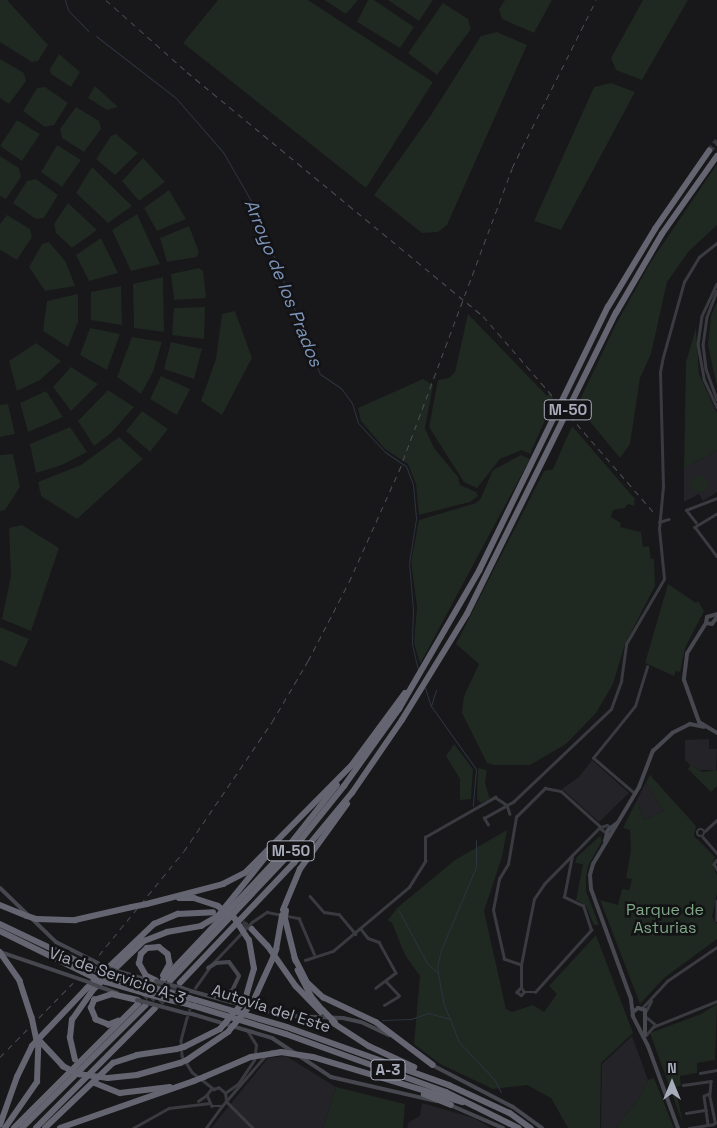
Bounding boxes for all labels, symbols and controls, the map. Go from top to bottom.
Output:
water label: Arroyo de los Prados [240,196,326,370]
road number: M-50 [543,398,593,422]
road number: M-50 [266,838,316,864]
park label: Parque de Asturias [626,900,704,938]
street label: Vía de Servicio A-3 [46,944,188,1008]
street label: Autovía del Este [209,981,333,1037]
road number: A-3 [370,1058,406,1082]
north arrow [647,1058,697,1108]
text: N [667,1059,677,1077]

